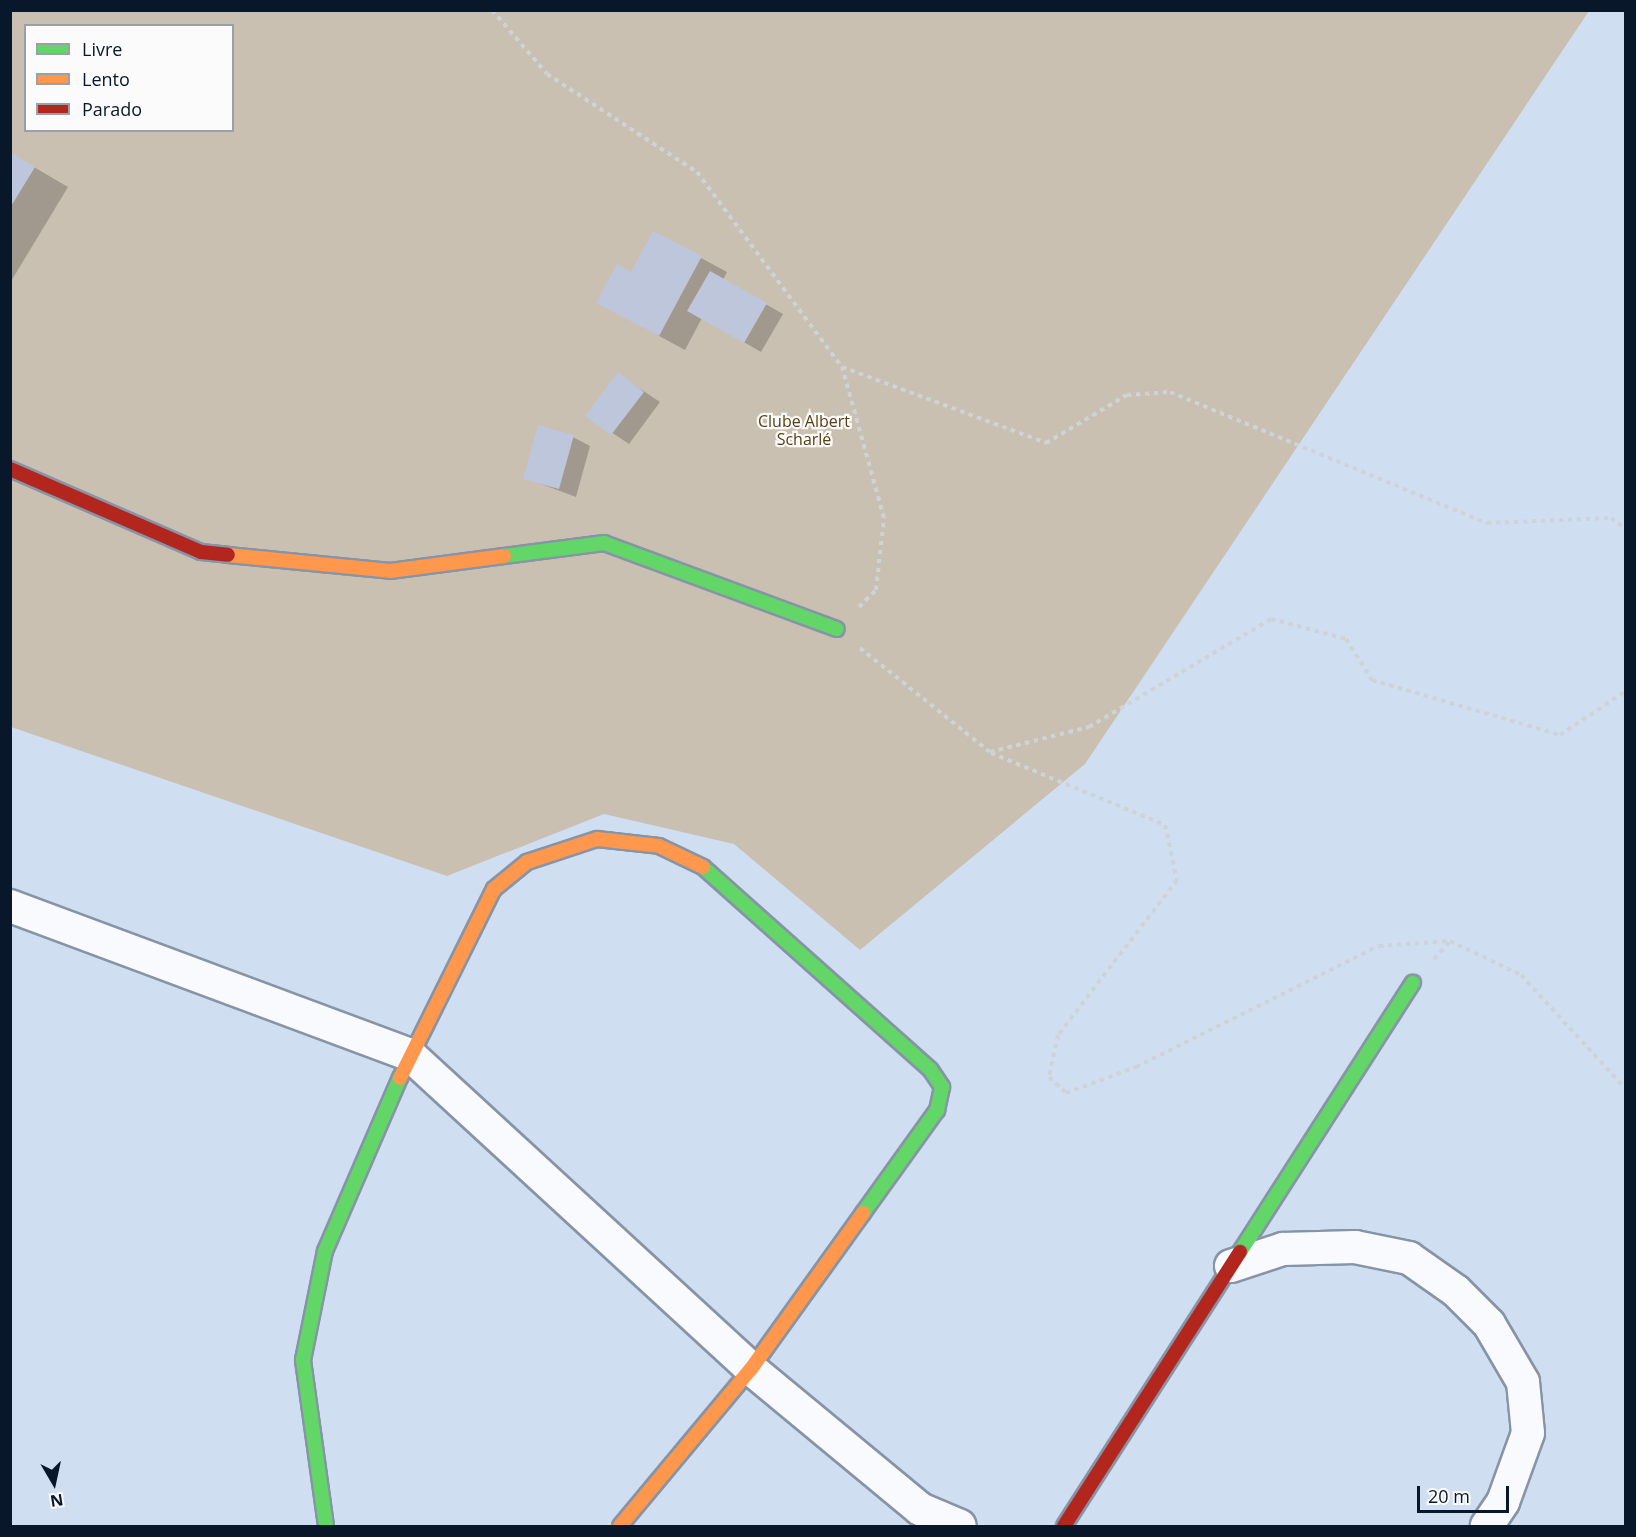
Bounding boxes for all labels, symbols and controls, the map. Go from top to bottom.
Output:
legend [24,24,234,132]
text: Livre [82,37,122,61]
text: Lento [82,67,130,91]
text: Parado [82,97,142,121]
park label: Clube Albert Scharlé [758,411,850,449]
north arrow [24,1453,84,1513]
scale bar [1420,1474,1512,1512]
text: 20 m [1428,1484,1470,1508]
text: N [49,1489,65,1513]

